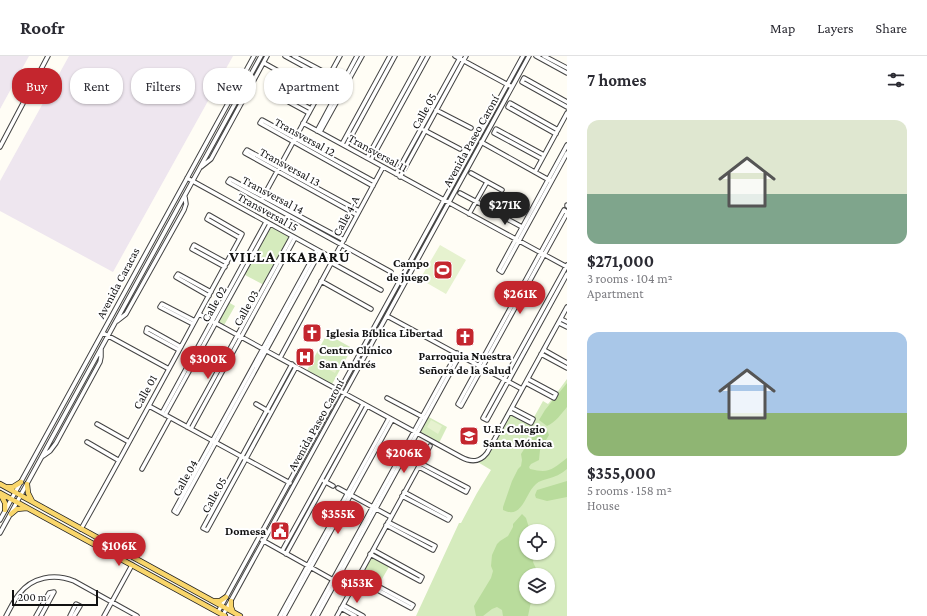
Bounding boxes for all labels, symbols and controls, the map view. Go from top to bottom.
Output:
text: Roofr [20,17,65,38]
text: Map [770,20,795,36]
text: Layers [817,20,854,36]
text: Share [876,20,907,36]
chip: Buy [12,68,62,104]
chip: Rent [70,68,123,104]
chip: Filters [131,68,195,104]
chip: New [203,68,256,104]
chip: Apartment [264,68,353,104]
icon: filters [885,69,907,91]
text: 7 homes [587,71,646,90]
street label: Calle 05 [408,91,440,131]
street label: Avenida Paseo Caroní [440,92,502,189]
street label: Transversal 12 [272,115,338,160]
street label: Transversal 11 [346,131,410,175]
street label: Transversal 13 [257,145,323,190]
icon: home [711,146,783,218]
street label: Transversal 14 [240,173,306,217]
street label: Transversal 15 [235,190,301,234]
pin: $271K [477,192,533,226]
street label: Calle 4-A [330,193,363,239]
text: $271K [489,197,521,212]
street label: Avenida Caracas [93,245,143,321]
district label: VILLA IKABARÚ [228,248,351,265]
text: $271,000 [587,252,654,271]
place label: Campo de juego [387,256,429,284]
sports icon: Campo de juego [432,259,454,281]
text: 3 rooms · 104 m² [587,271,673,286]
pin: $261K [492,281,548,315]
street label: Calle 02 [198,283,230,324]
text: $261K [503,286,537,301]
text: Apartment [587,286,644,301]
street label: Calle 03 [230,287,262,328]
church icon: Iglesia Bíblica Libertad [301,322,323,344]
place label: Iglesia Bíblica Libertad [326,326,443,340]
church icon: Parroquia Nuestra Señora de la Salud [454,326,476,348]
place label: Centro Clínico San Andrés [319,343,392,371]
pin: $300K [180,346,236,380]
hospital icon: Centro Clínico San Andrés [294,346,316,368]
place label: Parroquia Nuestra Señora de la Salud [419,349,512,377]
text: $300K [190,351,226,366]
icon: home [711,358,783,430]
street label: Calle 01 [130,372,160,412]
street label: Avenida Paseo Caroní [285,376,347,473]
place label: U.E. Colegio Santa Mónica [483,422,553,450]
school or university icon: U.E. Colegio Santa Mónica [458,425,480,447]
pin: $206K [376,440,432,474]
text: $206K [386,445,422,460]
street label: Calle 04 [169,457,201,499]
text: $355,000 [587,464,656,483]
street label: Calle 05 [198,475,230,515]
text: 5 rooms · 158 m² [587,483,672,498]
text: House [587,498,620,513]
pin: $355K [310,501,366,535]
text: $355K [321,506,355,521]
public building icon: Domesa [269,520,291,542]
place label: Domesa [225,524,266,538]
map controls [519,524,555,604]
button: locate [519,524,555,560]
pin: $106K [91,533,147,567]
text: $106K [102,538,136,553]
button: layers [519,568,555,604]
pin: $153K [329,570,385,604]
text: $153K [341,575,373,590]
scale bar [12,588,98,607]
text: 200 m [18,591,47,603]

